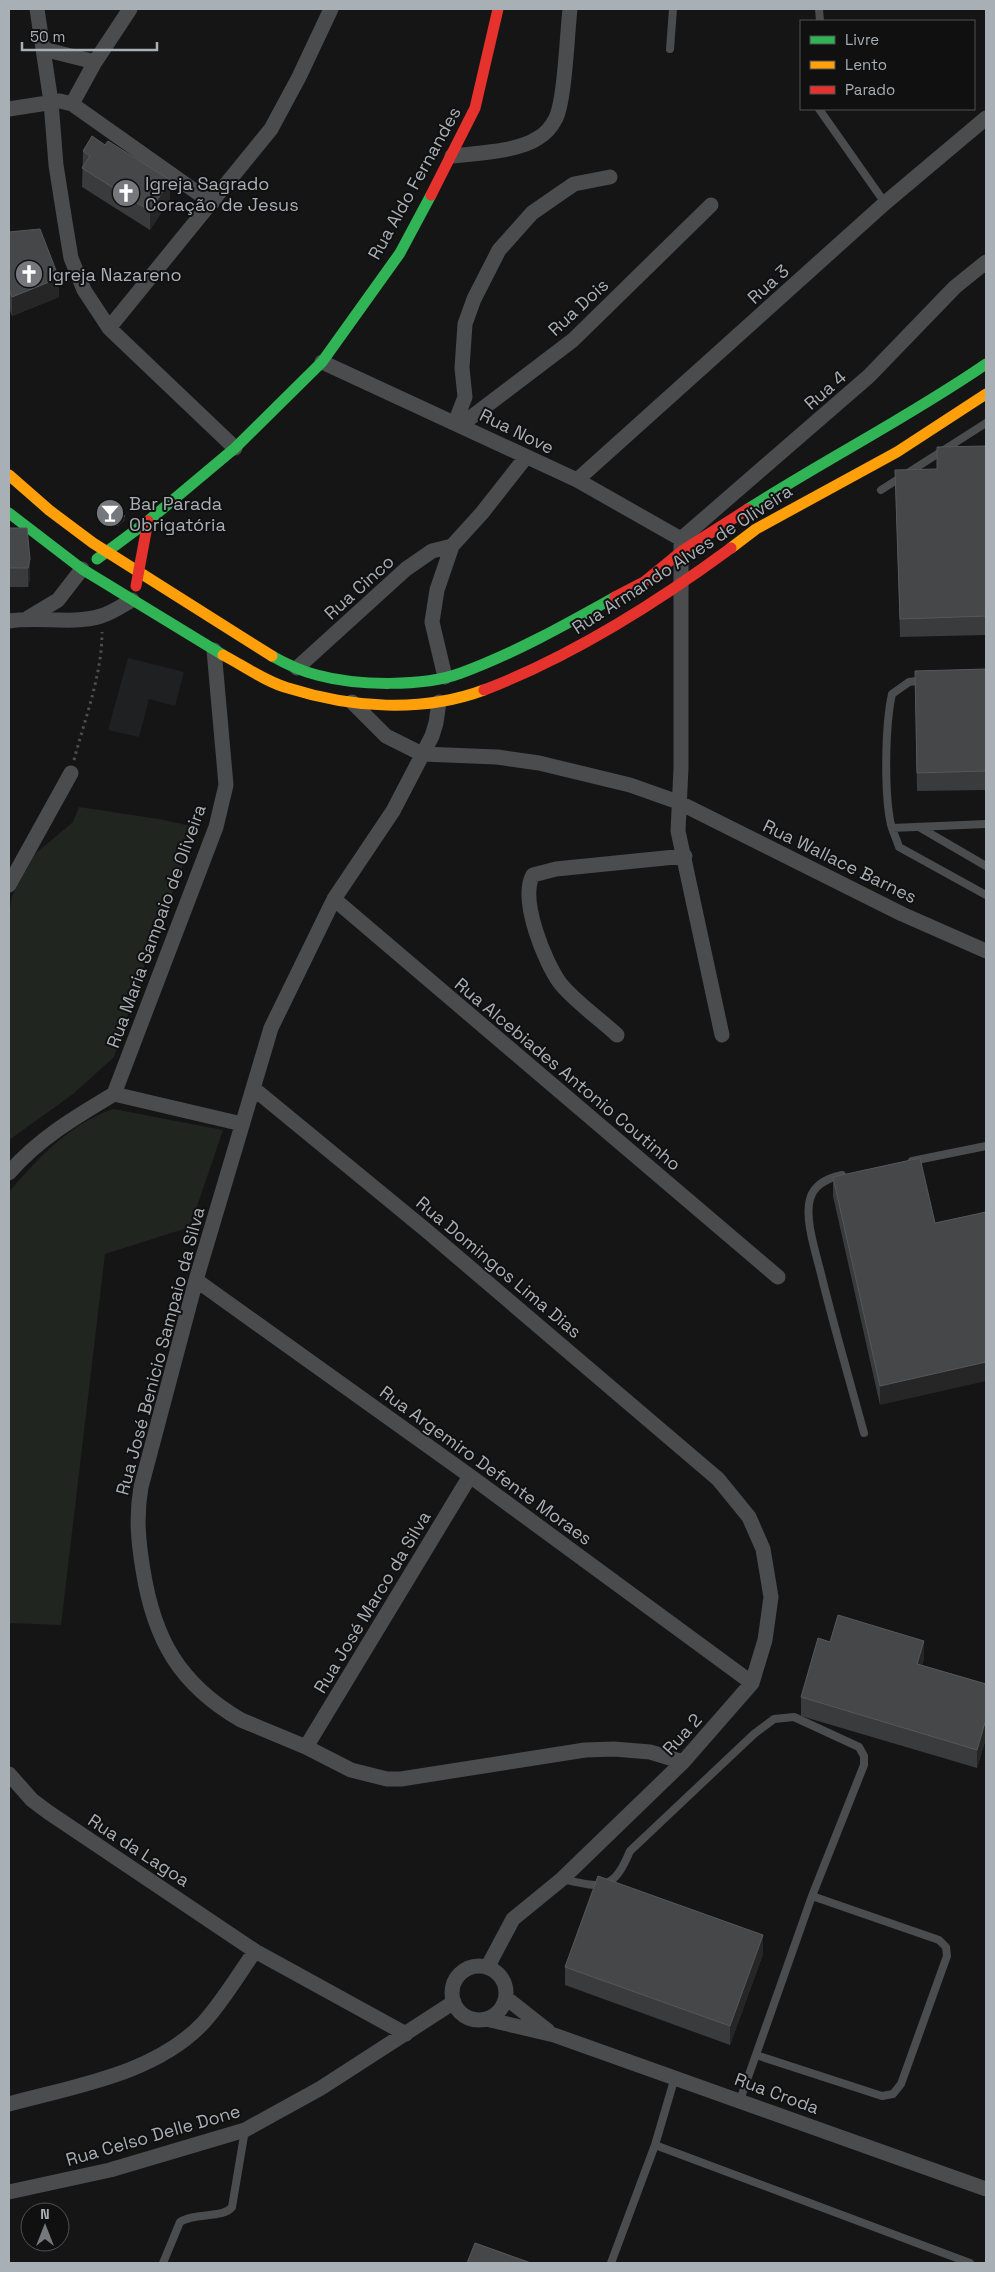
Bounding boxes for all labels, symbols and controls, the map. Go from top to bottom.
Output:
scale bar [22,20,158,52]
legend [800,20,975,110]
text: 50 m [30,27,65,46]
text: Livre [845,30,879,49]
text: Lento [845,55,887,74]
text: Parado [845,80,895,99]
street label: Rua Aldo Fernandes [362,102,466,264]
place label: Igreja Sagrado Coração de Jesus [145,172,299,216]
church icon: Igreja Sagrado Coração de Jesus [111,178,141,208]
church icon: Igreja Nazareno [14,259,44,289]
street label: Rua 3 [742,259,794,309]
place label: Igreja Nazareno [48,263,182,286]
street label: Rua Dois [543,273,613,341]
street label: Rua 4 [799,365,851,415]
street label: Rua Nove [476,403,558,459]
street label: Rua Armando Alves de Oliveira [568,479,796,639]
place label: Bar Parada Obrigatória [129,492,226,536]
bar icon: Bar Parada Obrigatória [95,498,125,528]
street label: Rua Cinco [319,550,399,624]
street label: Rua Maria Sampaio de Oliveira [101,801,211,1051]
street label: Rua Wallace Barnes [759,814,921,908]
street label: Rua Alcebiades Antonio Coutinho [450,972,686,1176]
street label: Rua Domingos Lima Dias [412,1191,586,1343]
street label: Rua José Benicio Sampaio da Silva [110,1204,210,1498]
street label: Rua Argemiro Defente Moraes [375,1380,597,1550]
street label: Rua José Marco da Silva [308,1507,436,1697]
street label: Rua 2 [657,1708,707,1760]
street label: Rua da Lagoa [84,1809,194,1891]
street label: Rua Croda [732,2067,822,2119]
street label: Rua Celso Delle Done [63,2099,243,2171]
north arrow [20,2202,70,2252]
text: N [40,2205,50,2223]

